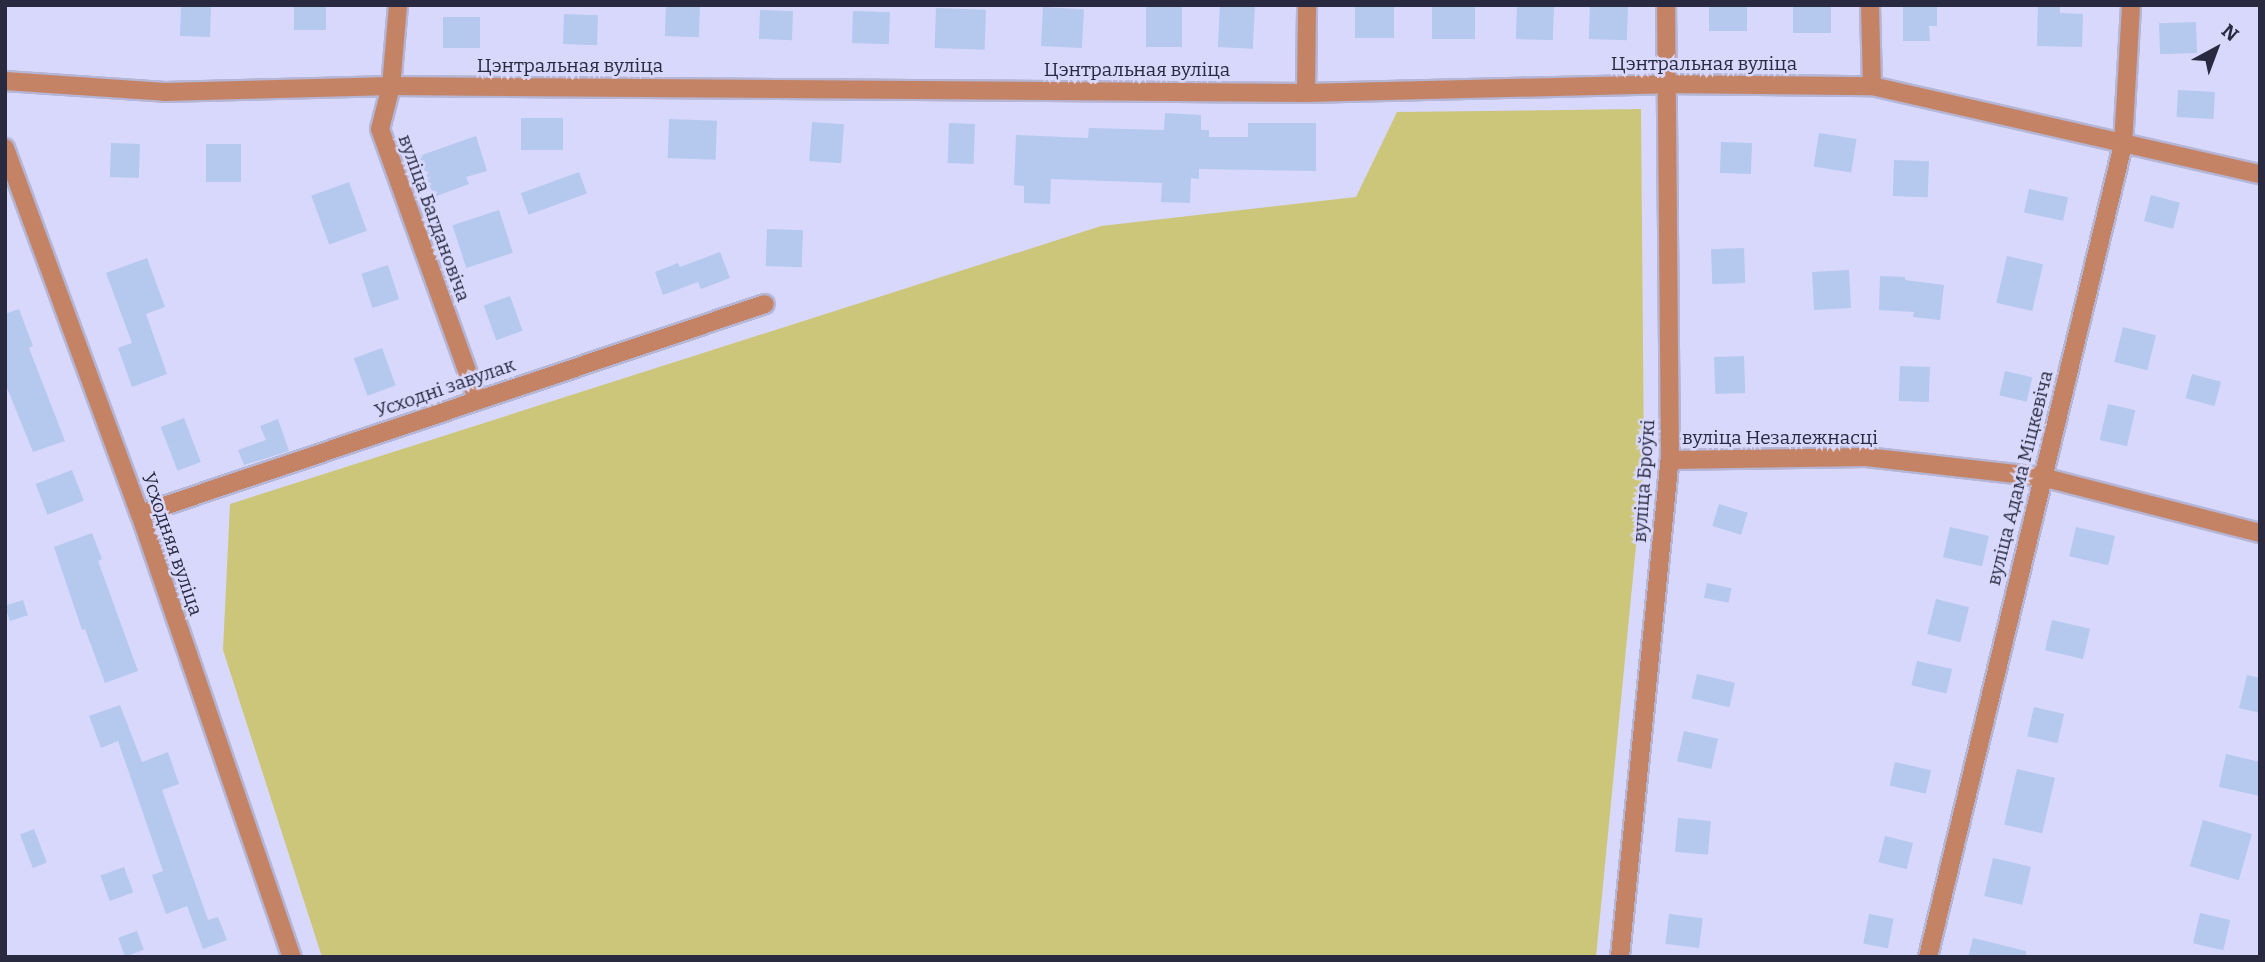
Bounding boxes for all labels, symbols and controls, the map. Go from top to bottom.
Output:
north arrow [2181,14,2251,84]
text: N [2217,19,2243,46]
street label: Цэнтральная вуліца [1611,53,1797,75]
street label: Цэнтральная вуліца [477,55,663,77]
street label: Цэнтральная вуліца [1044,59,1230,81]
street label: вуліца Багдановіча [393,132,475,304]
street label: Усходні завулак [372,353,518,423]
street label: вуліца Адама Міцкевіча [1982,368,2058,588]
street label: вуліца Броўкі [1628,419,1660,543]
street label: вуліца Незалежнасці [1682,427,1878,449]
street label: Усходняя вуліца [137,469,207,619]

